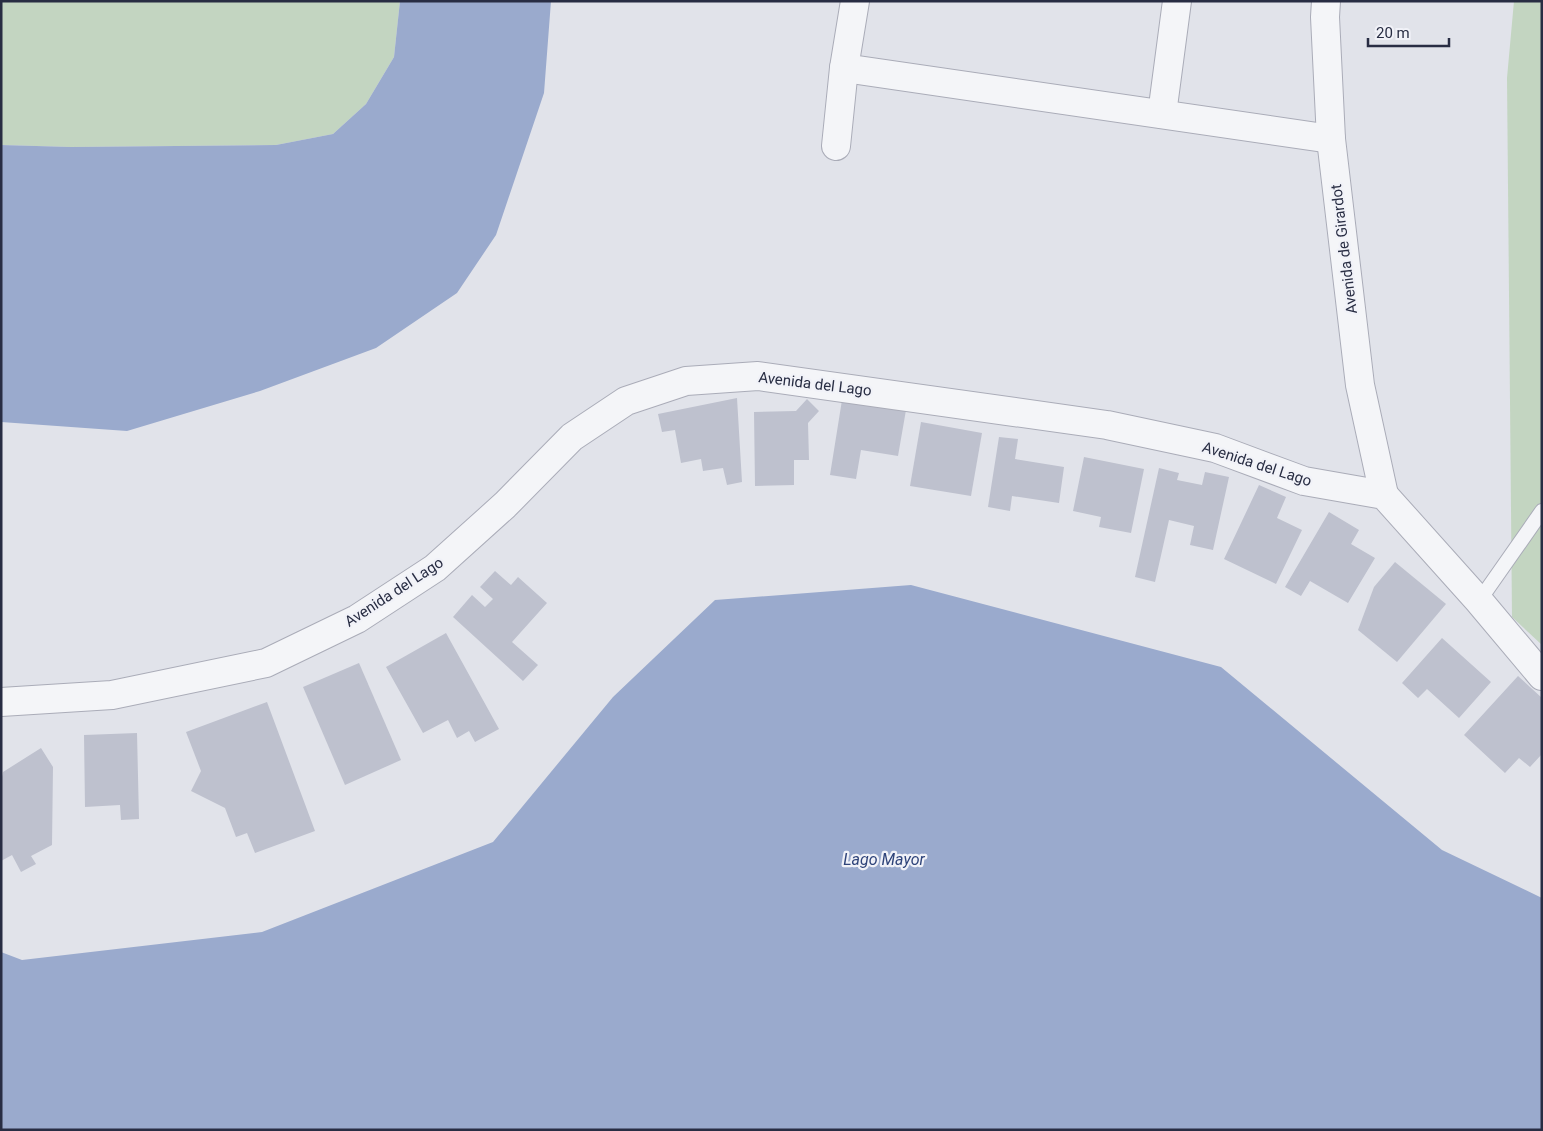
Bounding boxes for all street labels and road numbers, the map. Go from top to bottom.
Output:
street label: Avenida de Girardot [1327,183,1361,315]
street label: Avenida del Lago [757,368,873,400]
street label: Avenida del Lago [1200,438,1314,490]
street label: Avenida del Lago [341,553,447,631]

